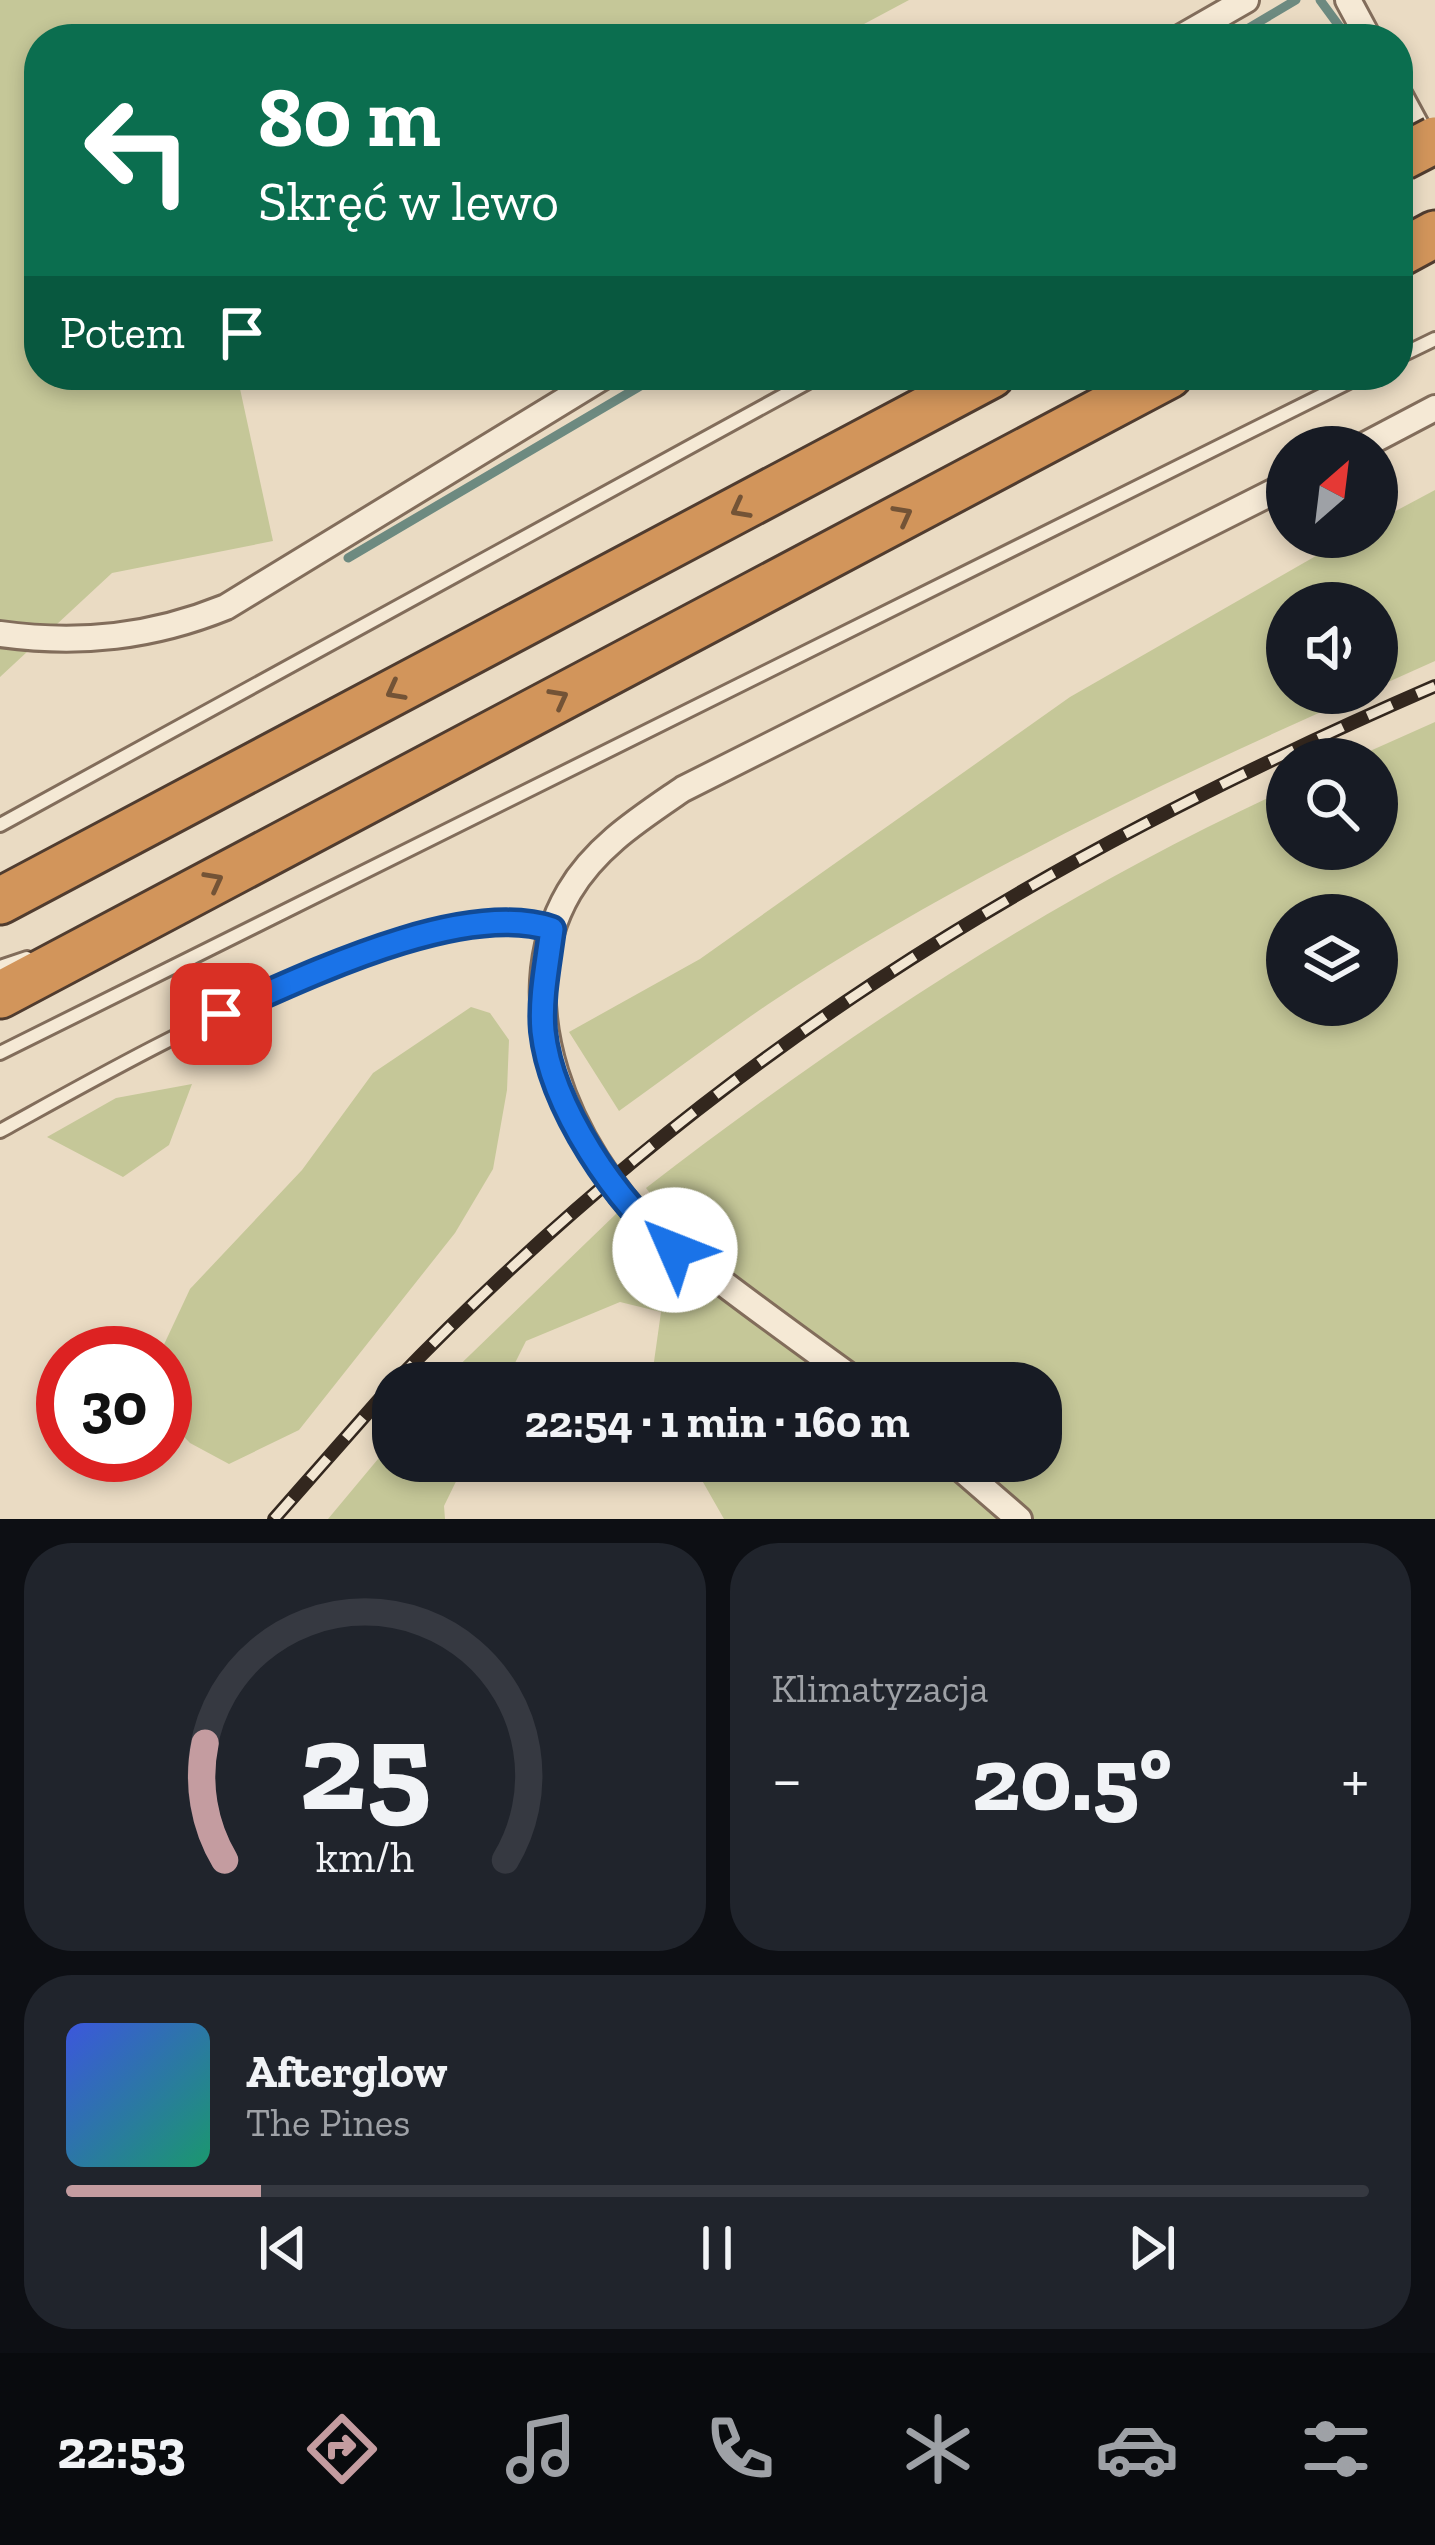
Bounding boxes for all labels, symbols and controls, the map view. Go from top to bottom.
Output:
text: 80 m [258,67,441,168]
icon: left [60,72,216,228]
text: Skręć w lewo [258,169,559,234]
icon: arrive [209,300,275,366]
text: Potem [60,306,185,360]
north arrow [1266,426,1398,558]
map controls [1266,426,1398,1026]
one-way arrow [730,494,752,517]
one-way arrow [891,506,912,529]
button: sound [1266,582,1398,714]
one-way arrow [387,677,408,700]
one-way arrow [546,689,568,712]
button: search [1266,738,1398,870]
one-way arrow [202,872,223,895]
button: layers [1266,894,1398,1026]
pin [170,963,272,1065]
icon: arrive [188,981,254,1047]
position arrow [612,1187,738,1313]
speed limit sign: 30 [36,1326,192,1482]
text: 22:54 · 1 min · 160 m [524,1395,910,1449]
text: Klimatyzacja [772,1665,988,1712]
text: 25 [299,1691,431,1841]
text: 20.5° [972,1725,1172,1833]
text: − [772,1740,802,1819]
text: + [1341,1740,1369,1819]
text: km/h [316,1832,414,1883]
text: Afterglow [246,2045,447,2099]
text: The Pines [246,2099,410,2146]
icon: previous [250,2215,316,2281]
icon: pause [684,2215,750,2281]
icon: next [1119,2215,1185,2281]
icon: directions [300,2407,384,2491]
icon: music [499,2407,583,2491]
icon: phone [698,2407,782,2491]
icon: climate [896,2407,980,2491]
icon: car [1095,2407,1179,2491]
icon: filters [1294,2407,1378,2491]
text: 22:53 [57,2417,186,2482]

